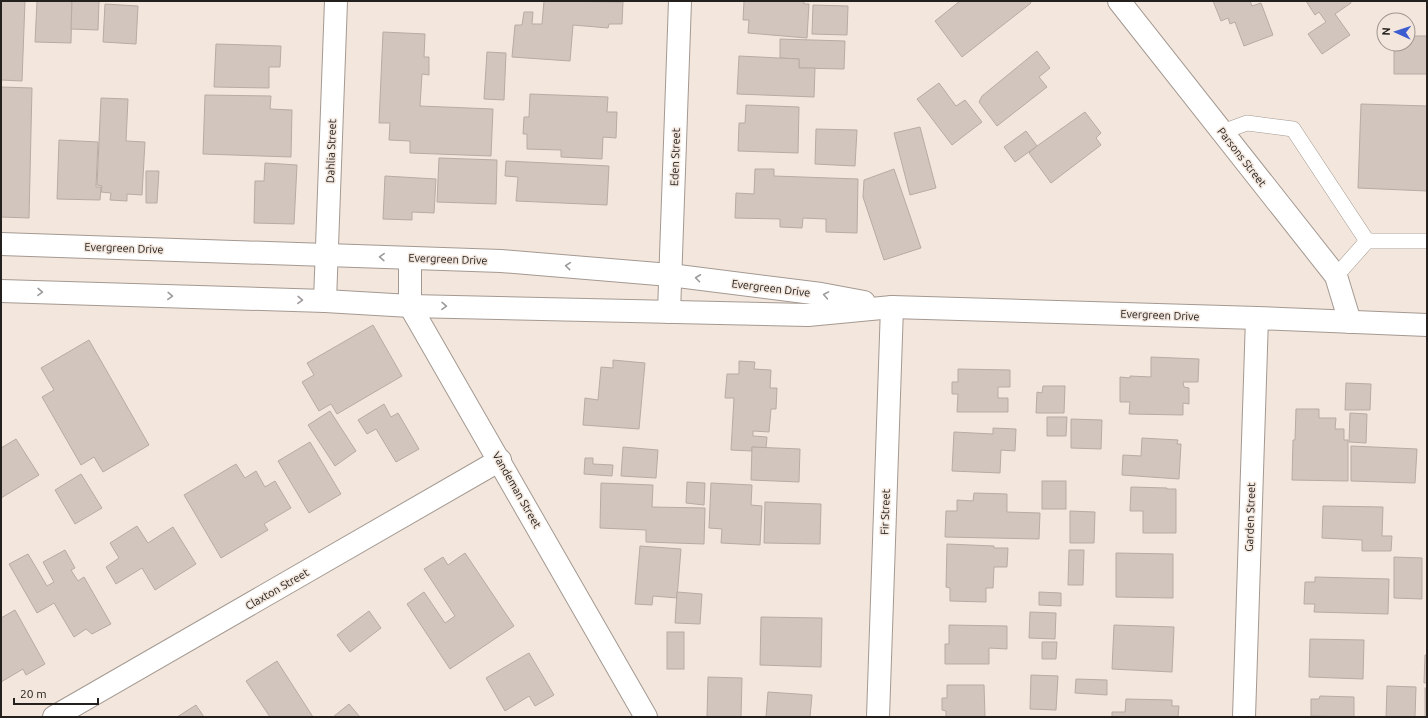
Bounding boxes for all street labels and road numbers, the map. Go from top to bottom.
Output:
street label: Dahlia Street [324,118,338,183]
street label: Parsons Street [1215,125,1269,190]
street label: Eden Street [668,127,682,186]
street label: Evergreen Drive [84,241,164,255]
street label: Evergreen Drive [408,252,488,266]
street label: Evergreen Drive [731,277,811,299]
street label: Evergreen Drive [1120,308,1200,322]
street label: Vandeman Street [490,450,544,531]
street label: Garden Street [1243,482,1257,552]
street label: Fir Street [878,488,892,535]
street label: Claxton Street [243,566,311,612]

